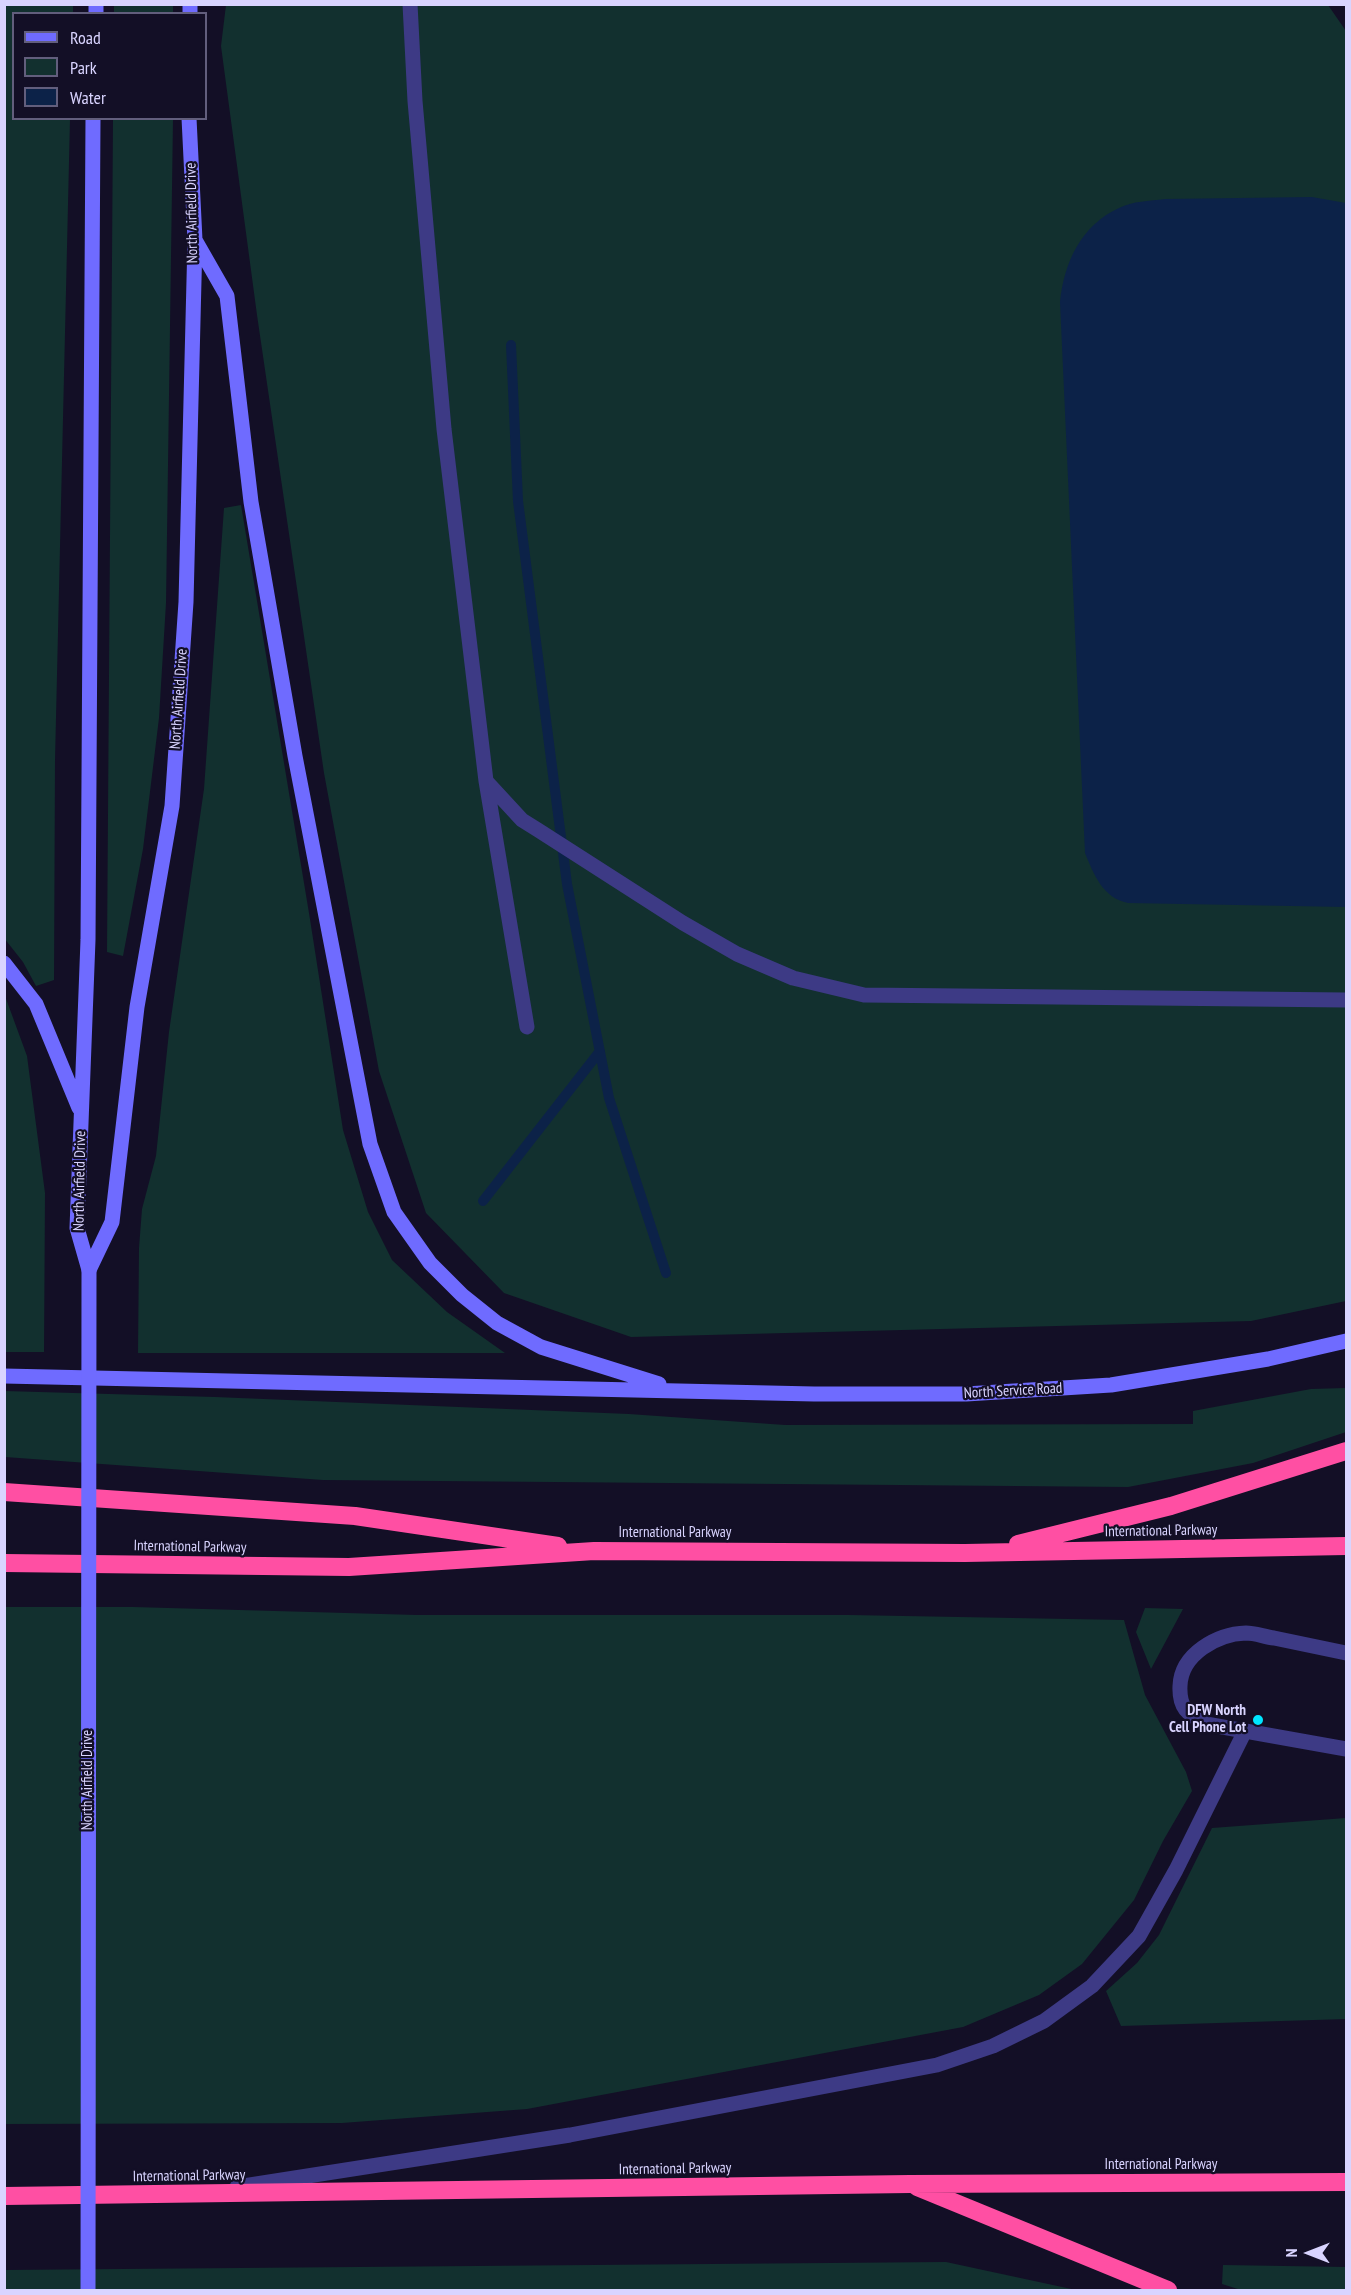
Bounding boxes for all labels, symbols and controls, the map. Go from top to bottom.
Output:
legend [12,12,207,120]
text: Road [70,26,101,49]
text: Park [70,56,97,79]
text: Water [70,86,106,109]
street label: North Airfield Drive [182,163,202,263]
street label: North Airfield Drive [167,648,191,750]
street label: North Airfield Drive [70,1131,90,1231]
street label: North Service Road [963,1379,1063,1403]
street label: International Parkway [1104,1521,1218,1541]
street label: International Parkway [619,1524,731,1542]
street label: International Parkway [133,1537,247,1557]
place label: DFW North Cell Phone Lot [1169,1702,1246,1737]
marker: DFW North Cell Phone Lot [1251,1713,1265,1727]
street label: North Airfield Drive [79,1730,97,1830]
street label: International Parkway [1105,2156,1217,2174]
street label: International Parkway [618,2159,732,2179]
street label: International Parkway [132,2166,246,2186]
north arrow [1279,2223,1339,2283]
text: N [1281,2249,1301,2257]

